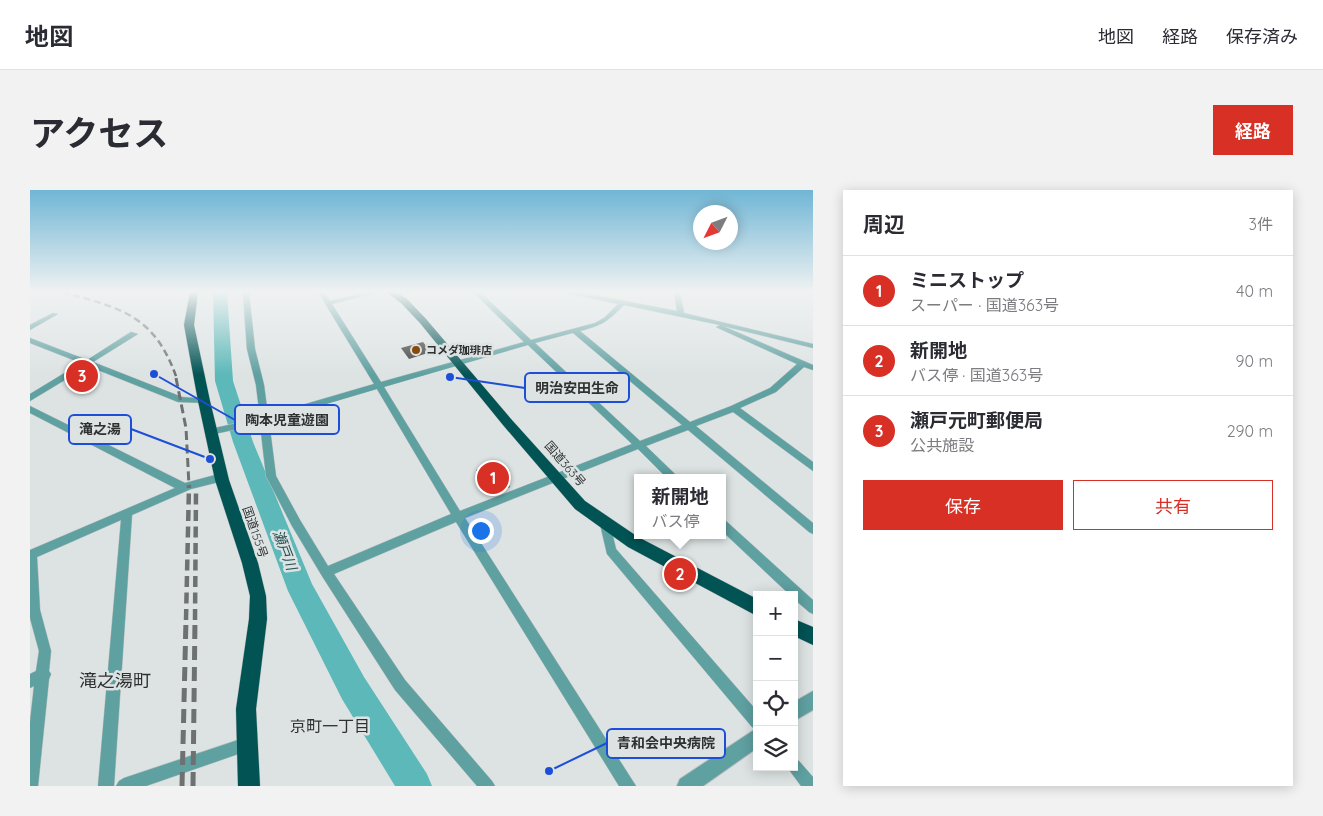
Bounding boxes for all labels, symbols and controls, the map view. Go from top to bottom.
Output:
text: 地図 [25,21,73,51]
text: 地図 [1098,25,1134,48]
text: 経路 [1162,25,1198,48]
text: 保存済み [1226,25,1298,48]
button: 経路 [1213,105,1293,155]
text: アクセス [30,111,168,155]
north arrow [693,205,738,250]
text: 周辺 [863,211,905,237]
text: 3件 [1249,214,1273,234]
text: ミニストップ [910,268,1024,292]
text: 1 [876,281,882,301]
text: 40 m [1236,281,1273,301]
text: スーパー · 国道363号 [910,295,1059,315]
text: 新開地 [910,338,967,362]
place label: コメダ珈琲店 [426,343,492,357]
marker: コメダ珈琲店 [410,344,422,356]
text: 2 [874,351,884,371]
text: 90 m [1236,351,1273,371]
pin: 3 [66,357,98,395]
text: バス停 · 国道363号 [910,365,1043,385]
callout: 明治安田生命 [525,373,629,402]
text: 明治安田生命 [535,379,619,397]
callout: 陶本児童遊園 [235,405,339,434]
text: 瀬戸元町郵便局 [910,408,1043,432]
text: 陶本児童遊園 [245,411,329,429]
callout: 滝之湯 [69,415,131,444]
text: 滝之湯 [79,420,121,438]
text: 3 [875,421,883,441]
text: 290 m [1227,421,1273,441]
text: 公共施設 [910,435,974,455]
street label: 国道363号 [542,438,589,489]
pin: 1 [477,459,509,497]
popup [634,474,726,539]
button: 保存 [863,480,1063,530]
button: 共有 [1073,480,1273,530]
text: 新開地 [651,484,709,508]
street label: 国道155号 [240,504,271,560]
text: バス停 [651,511,700,531]
your location [468,518,494,544]
water label: 瀬戸川 [269,527,302,575]
pin: 2 [664,555,696,593]
map controls [753,591,798,771]
button: + [753,591,798,636]
button: − [753,636,798,681]
district label: 滝之湯町 [79,669,151,692]
button: locate [753,681,798,726]
district label: 京町一丁目 [290,716,370,736]
button: layers [753,726,798,771]
callout: 青和会中央病院 [607,729,725,758]
text: 青和会中央病院 [617,734,715,752]

